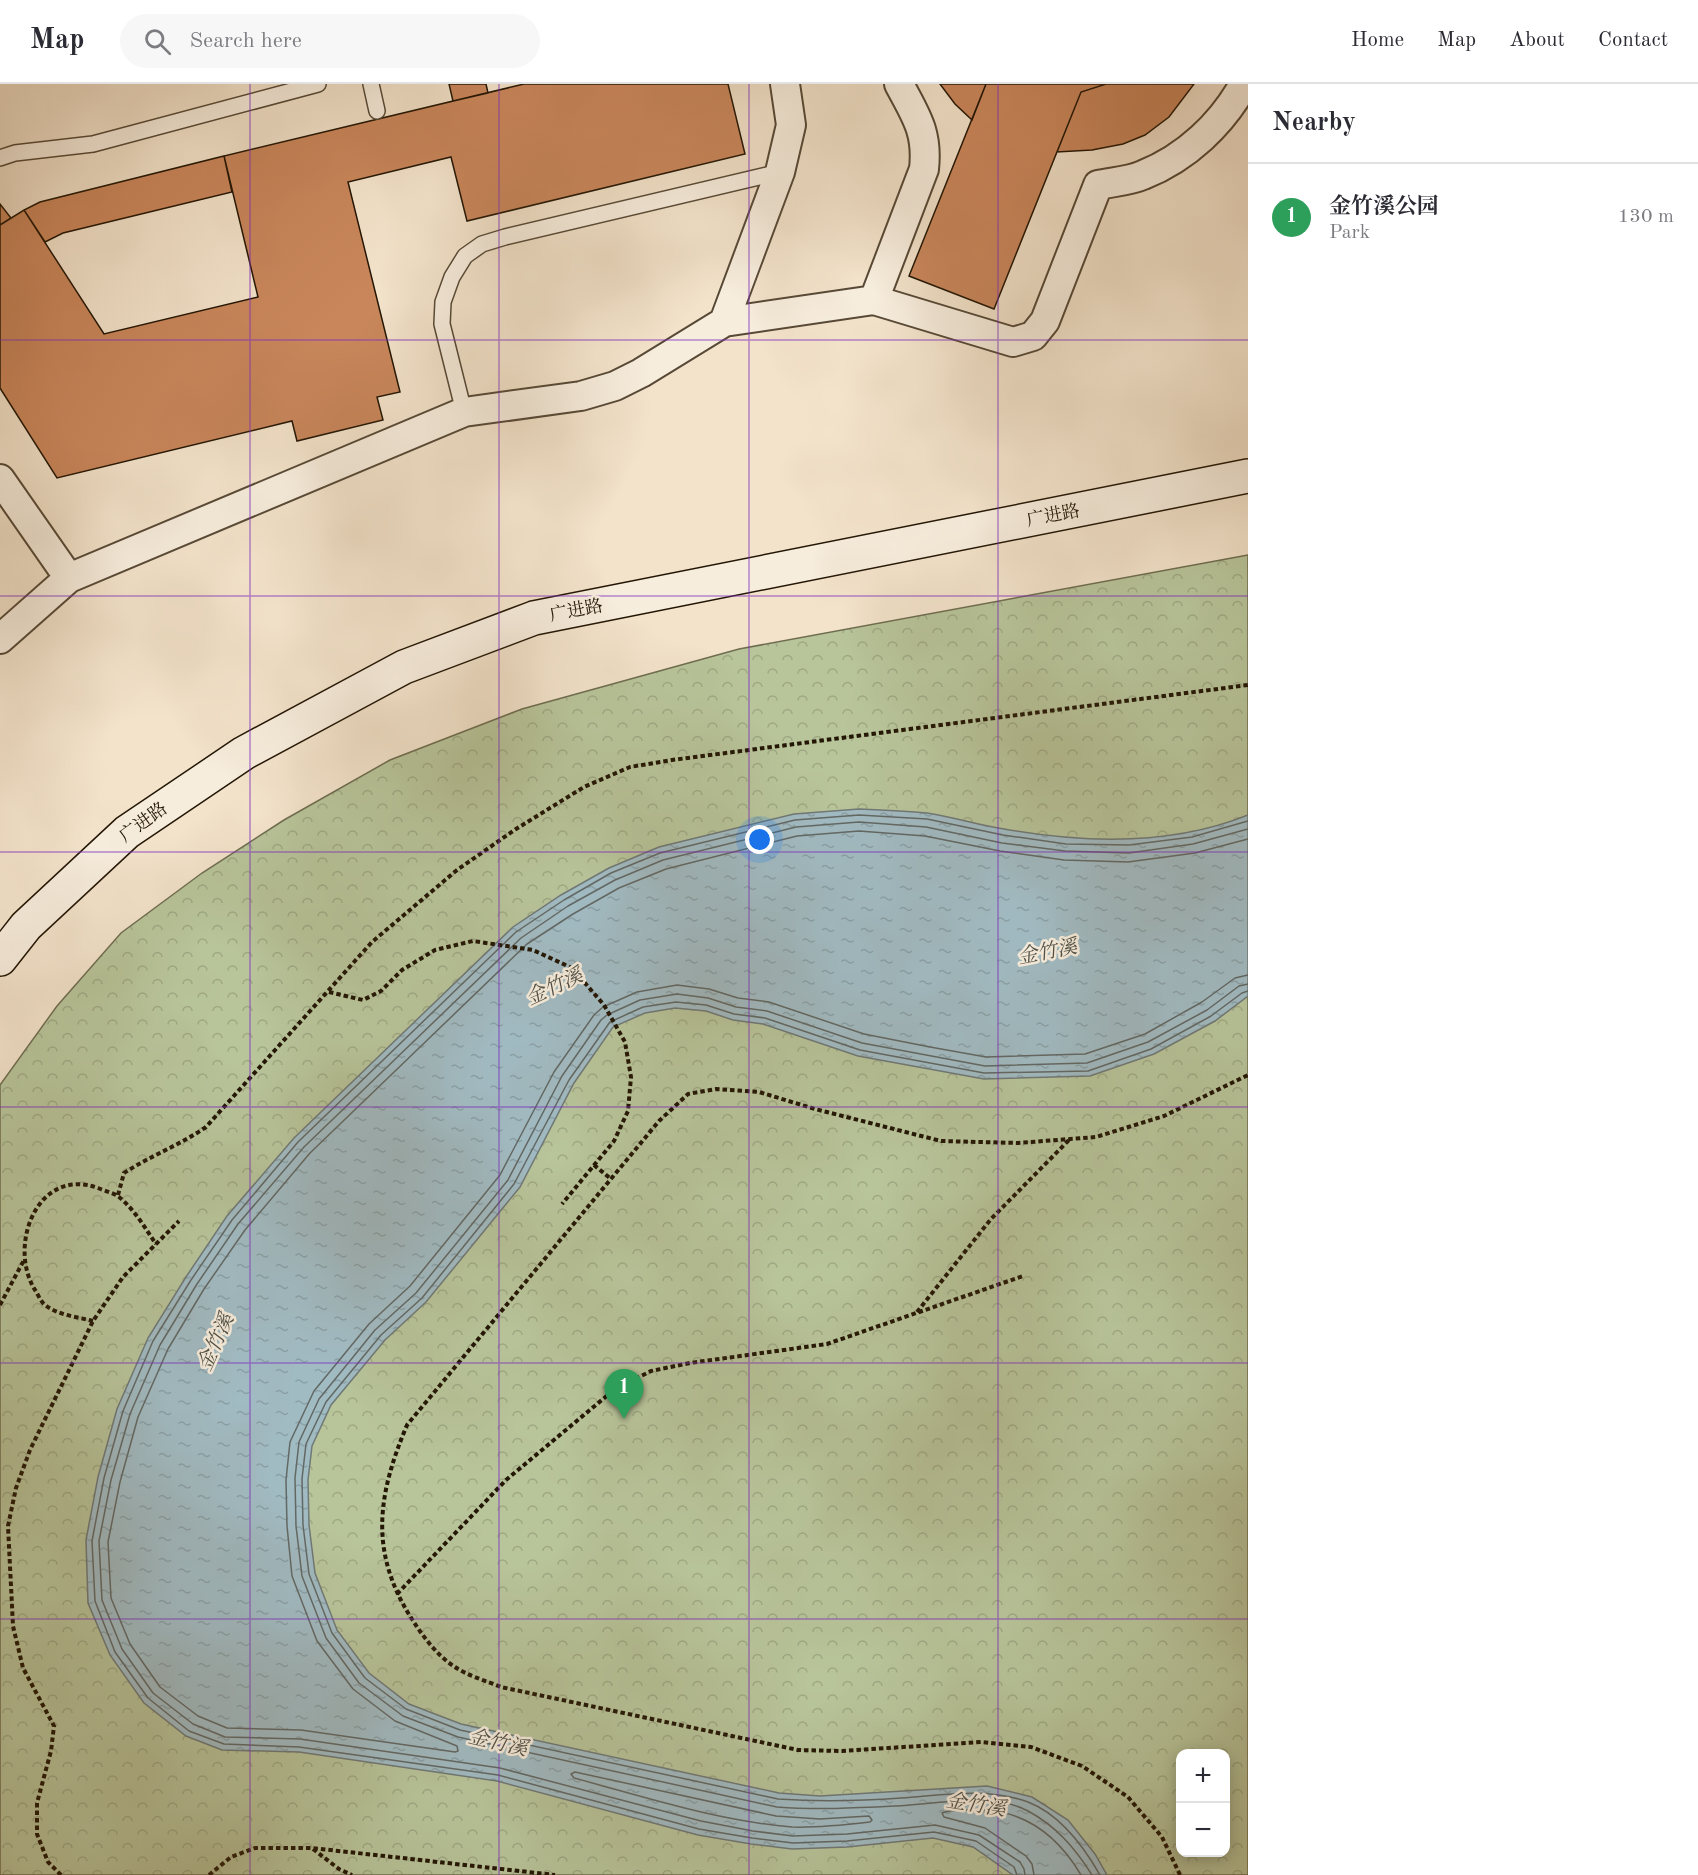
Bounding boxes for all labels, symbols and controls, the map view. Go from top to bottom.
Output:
search box [120,14,540,68]
icon: search [141,25,174,58]
text: Map [30,27,84,55]
text: Search here [189,30,302,52]
text: Home [1351,30,1404,51]
text: Map [1437,30,1476,51]
text: About [1509,30,1565,51]
text: Contact [1598,30,1668,51]
text: Nearby [1272,110,1356,136]
text: 金竹溪公园 [1329,196,1439,218]
text: 1 [1286,207,1297,227]
text: 130 m [1618,207,1674,227]
text: Park [1329,223,1370,243]
street label: 广进路 [1025,500,1081,530]
street label: 广进路 [548,595,604,625]
street label: 广进路 [115,798,171,846]
your location [745,825,774,854]
water label: 金竹溪 [1016,935,1081,969]
water label: 金竹溪 [523,963,588,1010]
water label: 金竹溪 [194,1309,239,1374]
pin: 1 [604,1370,644,1419]
water label: 金竹溪 [466,1726,531,1761]
map controls [1176,1749,1230,1857]
button: + [1176,1749,1230,1803]
water label: 金竹溪 [944,1789,1009,1821]
button: − [1176,1803,1230,1857]

